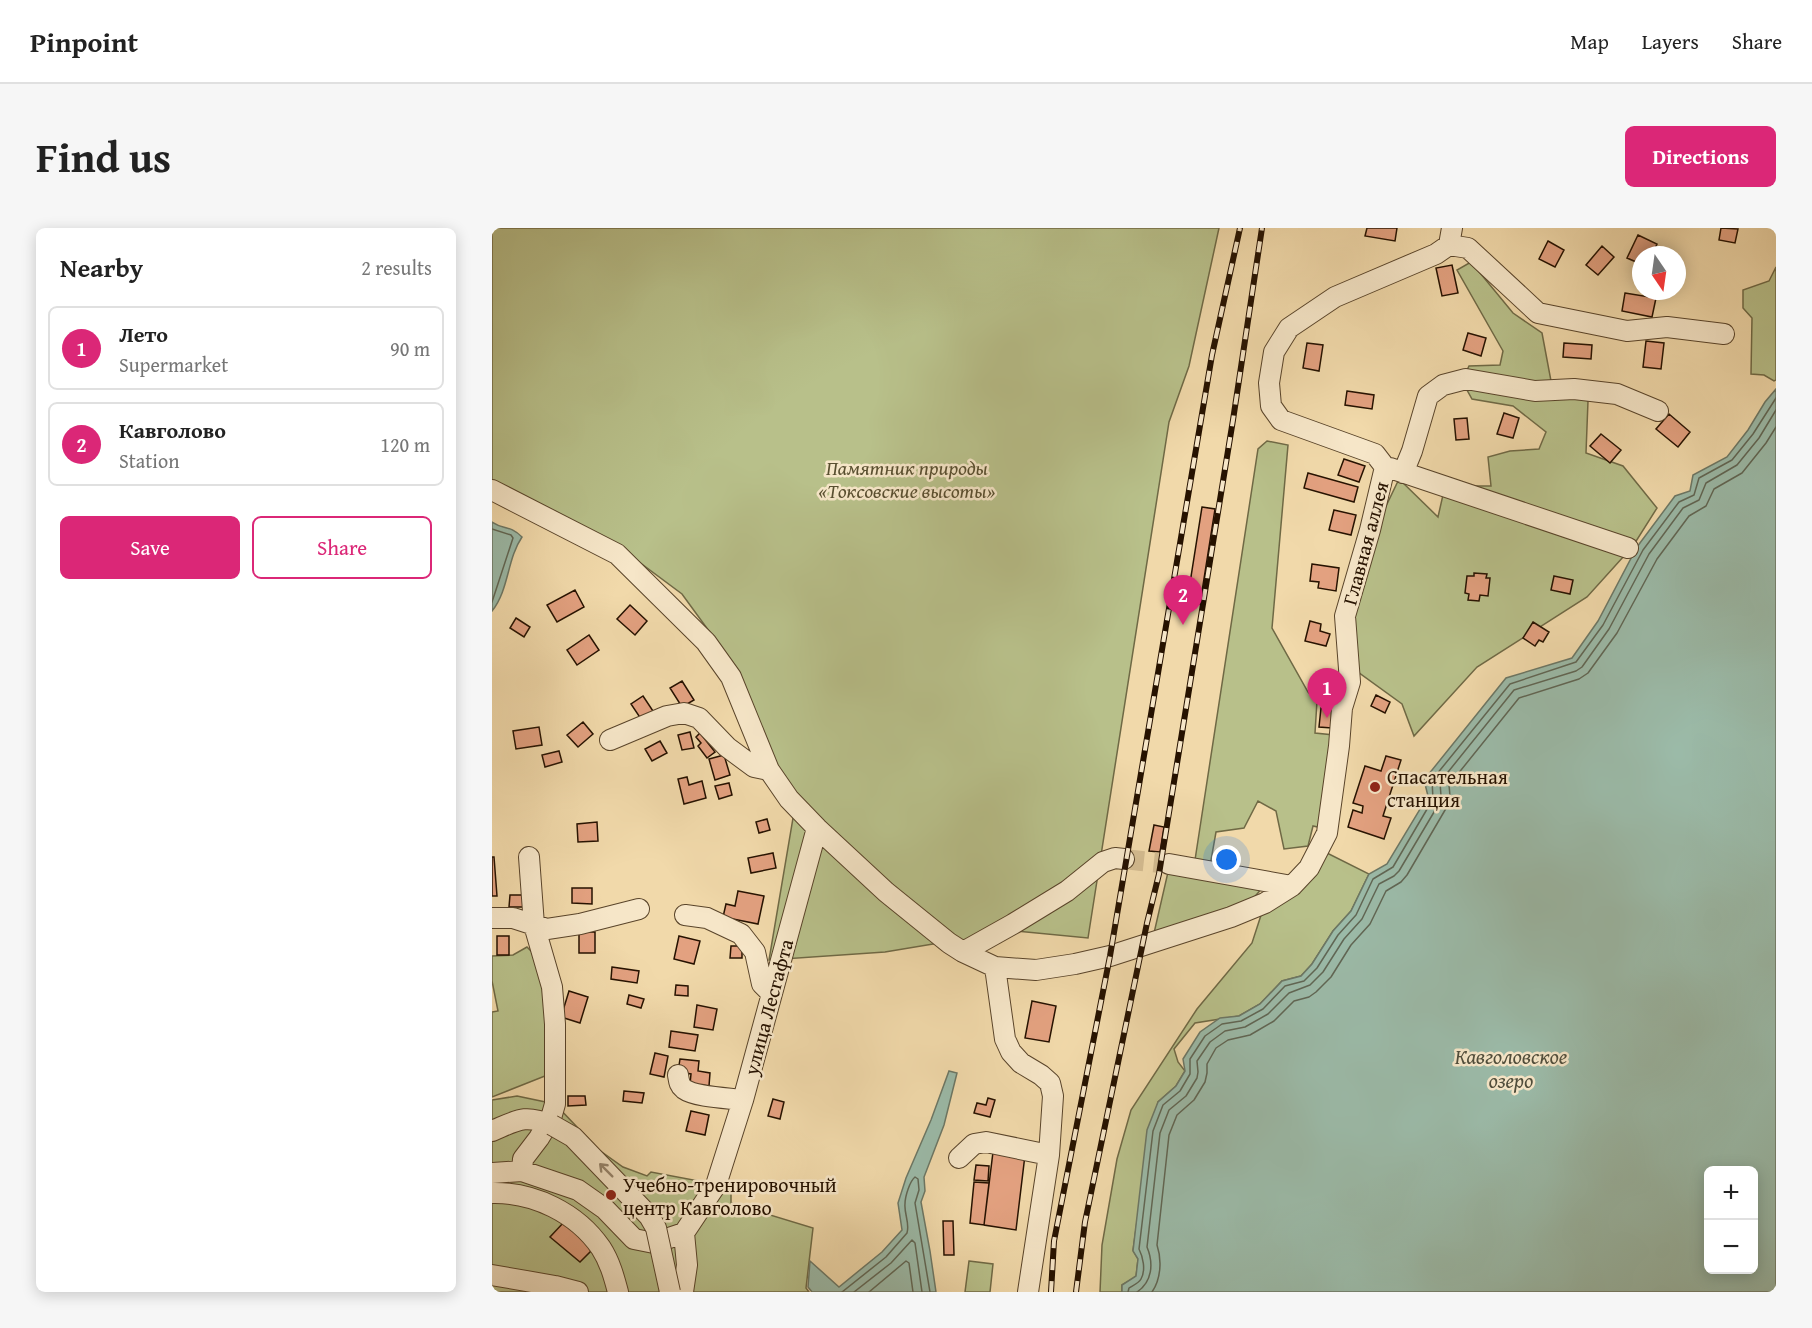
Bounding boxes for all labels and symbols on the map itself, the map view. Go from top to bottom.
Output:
north arrow [1632,246,1686,300]
park label: Памятник природы «Токсовские высоты» [819,453,996,505]
street label: Главная аллея [1335,478,1395,608]
pin: 2 [1164,576,1202,625]
pin: 1 [1308,668,1346,718]
place label: Спасательная станция [1387,762,1508,814]
marker: Спасательная станция [1368,780,1382,794]
your location [1212,845,1241,874]
street label: улица Лесгафта [736,935,800,1079]
water label: Кавголовское озеро [1455,1041,1567,1096]
one-way arrow [598,1162,613,1177]
place label: Учебно-тренировочный центр Кавголово [623,1170,837,1222]
marker: Учебно-тренировочный центр Кавголово [604,1188,618,1202]

